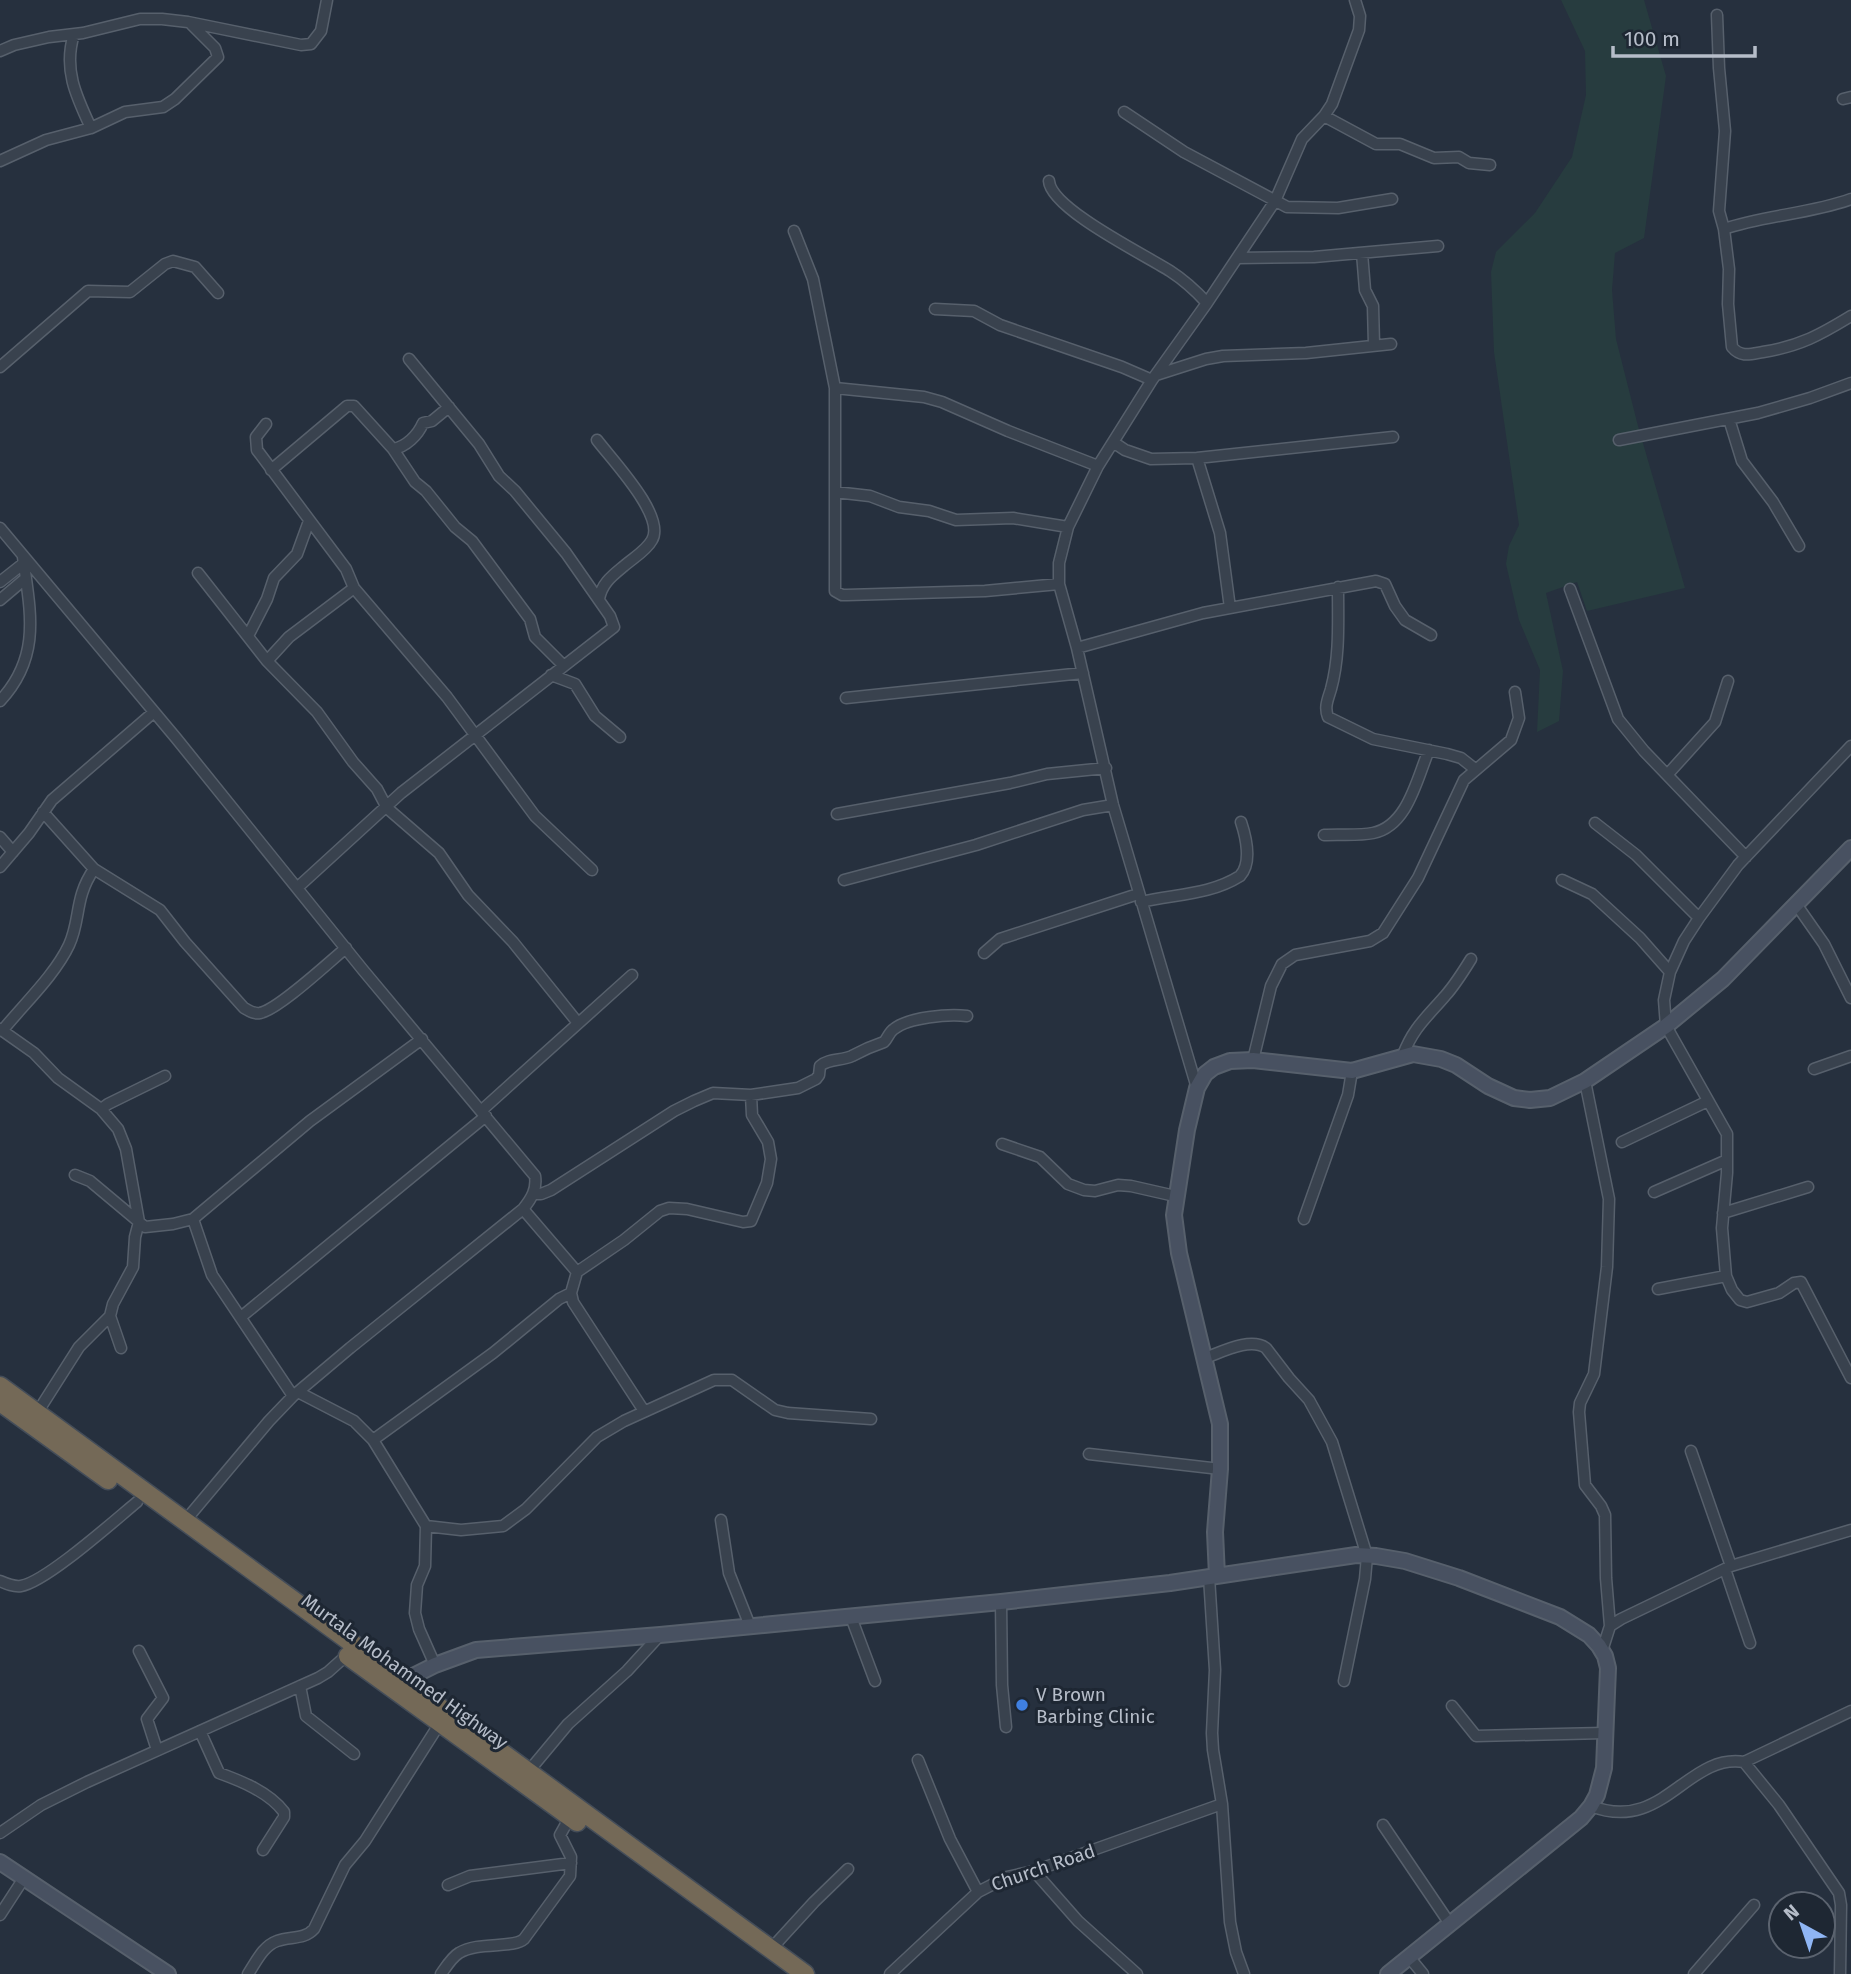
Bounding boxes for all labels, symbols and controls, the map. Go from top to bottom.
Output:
scale bar [1613,14,1755,58]
text: 100 m [1624,26,1680,52]
street label: Murtala Mohammed Highway [297,1589,513,1754]
place label: V Brown Barbing Clinic [1036,1683,1155,1728]
marker: V Brown Barbing Clinic [1014,1697,1030,1713]
street label: Church Road [988,1839,1098,1896]
north arrow [1767,1890,1837,1960]
text: N [1779,1899,1804,1925]

